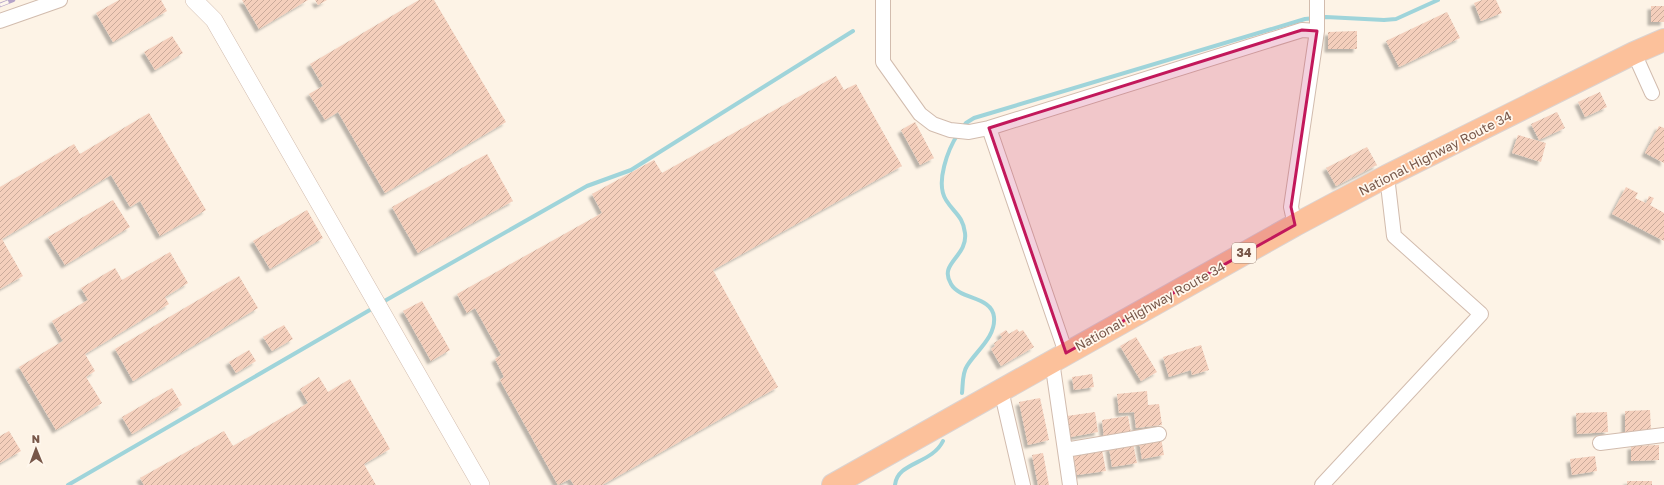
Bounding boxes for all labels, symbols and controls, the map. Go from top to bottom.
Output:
street label: National Highway Route 34 [1356,107,1514,199]
road number: 34 [1232,243,1256,263]
street label: National Highway Route 34 [1072,258,1228,354]
north arrow [16,429,56,469]
text: N [32,432,40,445]

